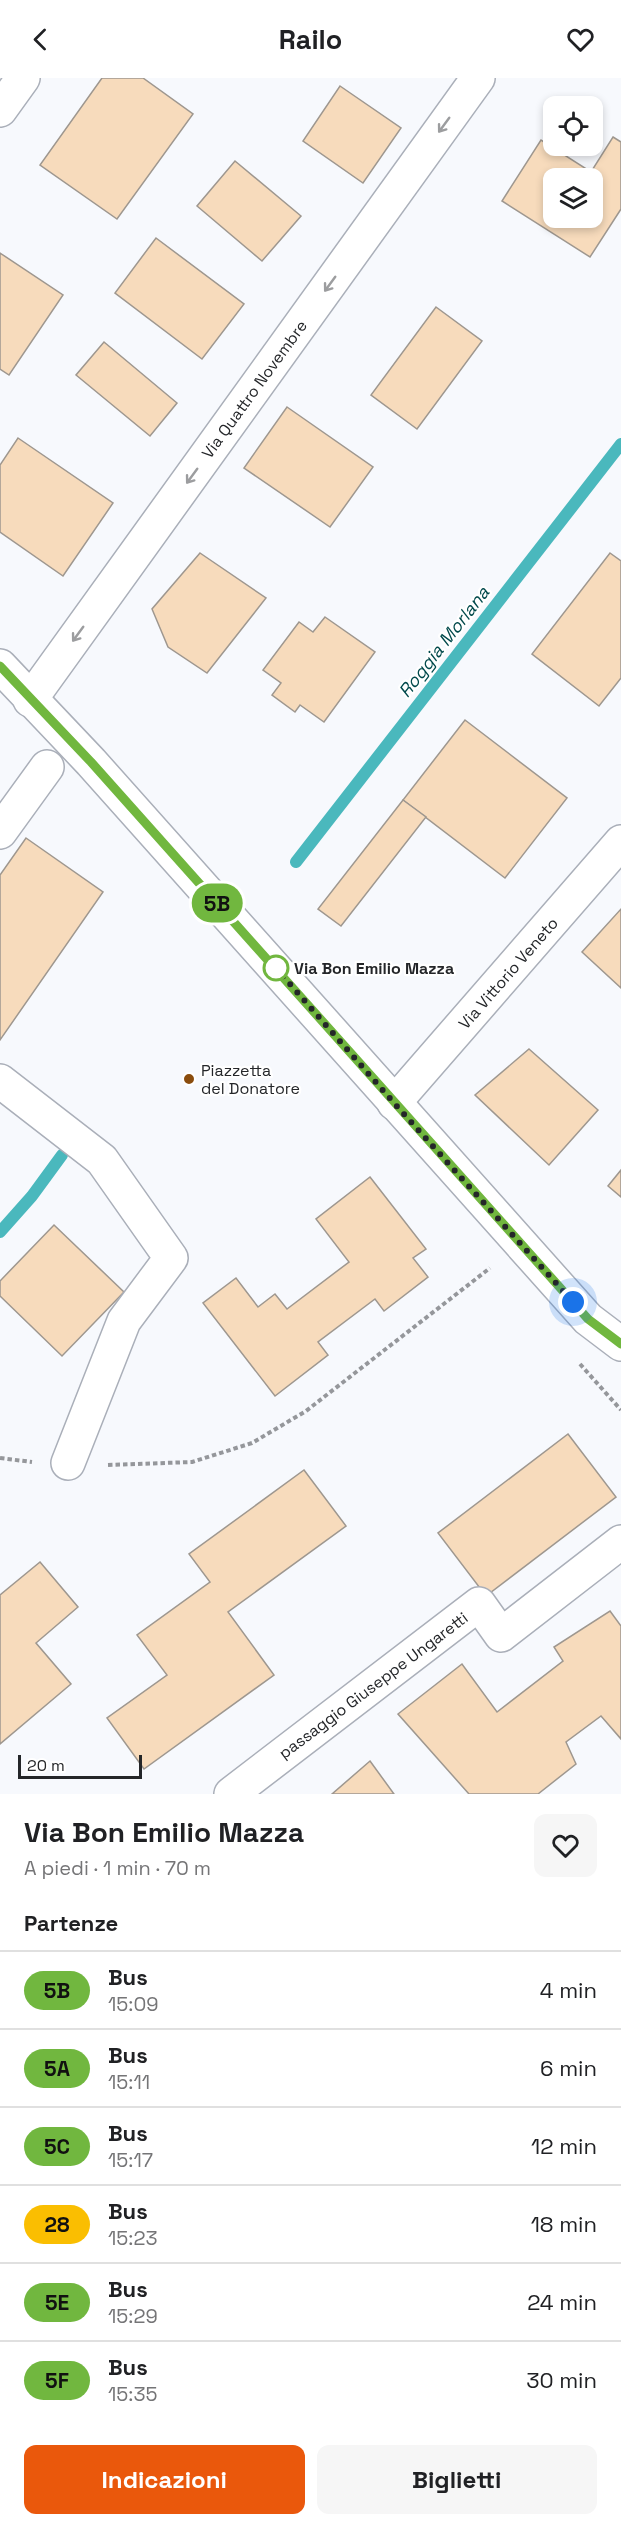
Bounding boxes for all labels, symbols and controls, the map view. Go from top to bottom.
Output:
text: Railo [279,22,342,57]
icon: back [24,23,57,56]
icon: heart [564,23,597,56]
map controls [543,96,603,228]
button: locate [543,96,603,156]
one-way arrow [438,117,450,133]
button: layers [543,168,603,228]
one-way arrow [324,275,336,291]
street label: Via Quattro Novembre [197,316,312,463]
one-way arrow [186,468,198,484]
water label: Roggia Morlana [393,581,495,702]
one-way arrow [72,626,84,642]
line badge: 5B [190,884,244,922]
text: 5B [204,890,230,917]
street label: Via Vittorio Veneto [454,913,563,1034]
marker: Via Bon Emilio Mazza [263,955,289,981]
place label: Via Bon Emilio Mazza [294,958,454,979]
place label: Piazzetta del Donatore [201,1060,300,1099]
marker: Piazzetta del Donatore [182,1072,196,1086]
your location [558,1287,588,1317]
street label: passaggio Giuseppe Ungaretti [274,1607,472,1763]
scale bar [18,1752,142,1780]
text: 20 m [27,1755,65,1776]
text: Via Bon Emilio Mazza [24,1814,304,1850]
button: heart [534,1814,597,1877]
text: A piedi · 1 min · 70 m [24,1855,211,1881]
text: Partenze [24,1909,118,1937]
text: Bus [108,1963,148,1991]
text: 4 min [540,1976,597,2004]
text: 5B [44,1977,70,2004]
text: 15:09 [108,1991,158,2017]
text: Bus [108,2041,148,2069]
text: 6 min [540,2054,597,2082]
text: 5A [44,2055,70,2082]
text: 15:11 [108,2069,150,2095]
text: Bus [108,2119,148,2147]
text: 12 min [531,2132,597,2160]
text: 5C [44,2133,70,2160]
text: 15:17 [108,2147,153,2173]
text: Bus [108,2197,148,2225]
text: 18 min [531,2210,597,2238]
text: 28 [44,2211,70,2238]
text: 15:23 [108,2225,157,2251]
text: Bus [108,2275,148,2303]
text: 24 min [527,2288,597,2316]
text: 5E [45,2289,69,2316]
text: 15:29 [108,2303,158,2329]
text: Bus [108,2353,148,2381]
text: 30 min [526,2366,597,2394]
text: 5F [45,2367,69,2394]
text: 15:35 [108,2381,157,2407]
button: Indicazioni [24,2445,305,2514]
button: Biglietti [317,2445,597,2514]

